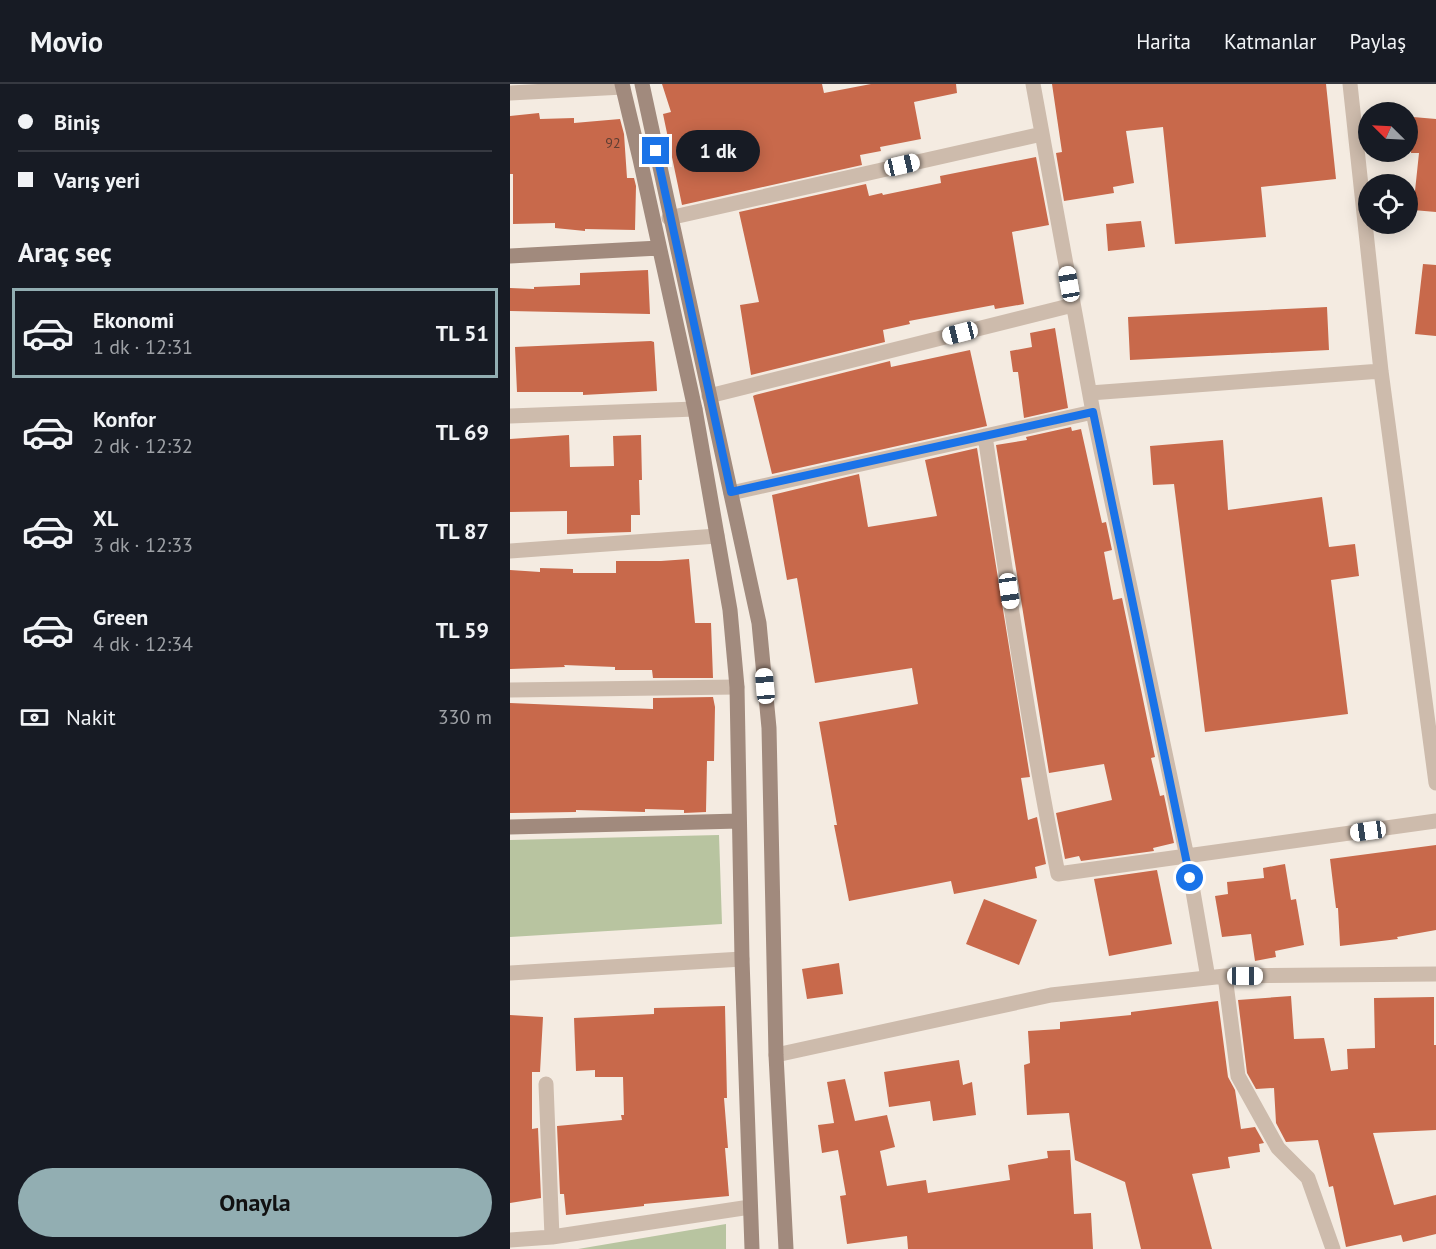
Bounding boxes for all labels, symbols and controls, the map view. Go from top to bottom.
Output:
text: Movio [30,23,103,60]
text: Harita [1136,28,1191,55]
text: Katmanlar [1224,28,1316,55]
text: Paylaş [1349,28,1406,55]
north arrow [1358,102,1418,162]
map controls [1358,102,1418,234]
text: Biniş [54,108,100,136]
callout: 1 dk [677,130,761,172]
house number: 92 [605,134,621,152]
route end [642,137,669,164]
text: 1 dk [700,138,737,164]
car [882,152,922,178]
text: Varış yeri [54,166,140,194]
button: locate [1358,174,1418,234]
text: Araç seç [18,235,112,269]
car [1057,265,1081,303]
icon: car [21,306,75,360]
text: Ekonomi [93,306,174,334]
text: TL 51 [436,319,489,347]
car [940,320,980,346]
text: 1 dk · 12:31 [93,334,193,360]
icon: car [21,405,75,459]
text: Konfor [93,405,156,433]
text: TL 69 [436,418,489,446]
text: 2 dk · 12:32 [93,433,193,459]
icon: car [21,504,75,558]
text: XL [93,504,118,532]
text: TL 87 [436,517,489,545]
text: 3 dk · 12:33 [93,532,193,558]
car [998,572,1020,610]
icon: car [21,603,75,657]
text: Green [93,603,148,631]
text: TL 59 [436,616,489,644]
text: 4 dk · 12:34 [93,631,193,657]
car [754,667,776,705]
icon: cash [18,701,51,734]
text: Nakit [66,703,116,731]
text: 330 m [438,704,492,730]
car [1349,820,1387,842]
route start [1176,864,1203,891]
car [1227,967,1263,985]
button: Onayla [18,1168,492,1237]

